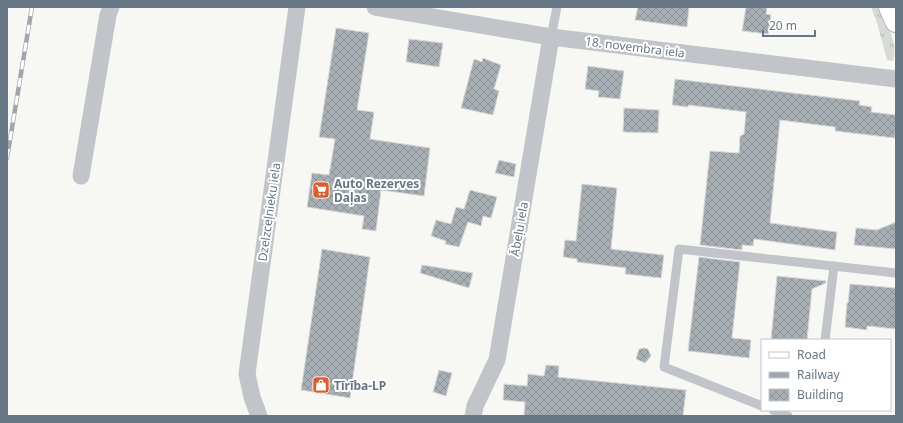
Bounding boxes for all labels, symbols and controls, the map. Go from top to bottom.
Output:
scale bar [763,12,815,38]
text: 20 m [769,17,797,34]
street label: 18. novembra iela [584,32,686,62]
street label: Dzelzceļnieku iela [254,162,284,262]
place label: Auto Rezerves Daļas [334,175,419,206]
supermarket icon: Auto Rezerves Daļas [311,180,331,200]
street label: Ābeļu iela [506,200,532,258]
legend [761,339,891,411]
text: Road [797,346,826,363]
text: Railway [797,366,841,383]
shop icon: Tīrība-LP [311,375,331,395]
place label: Tīrība-LP [334,377,386,394]
text: Building [797,386,844,403]

